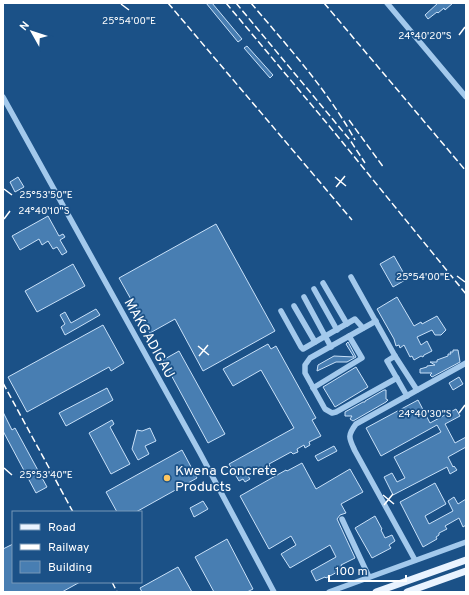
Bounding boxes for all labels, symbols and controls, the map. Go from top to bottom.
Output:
north arrow [12,12,52,52]
text: 25°54'00"E [102,15,156,28]
text: N [17,19,33,34]
text: 24°40'20"S [398,30,452,43]
text: 25°53'50"E [19,189,73,202]
text: 24°40'10"S [18,205,70,218]
text: 25°54'00"E [396,271,450,284]
street label: MAKGADIGAU [120,296,178,382]
text: 24°40'30"S [398,408,452,421]
place label: Kwena Concrete Products [175,463,277,496]
text: 25°53'40"E [19,469,73,482]
marker: Kwena Concrete Products [162,473,172,483]
legend [12,511,142,583]
text: Road [48,520,76,536]
text: Railway [48,540,89,556]
scale bar [329,557,406,583]
text: Building [48,560,92,576]
text: 100 m [335,564,368,580]

